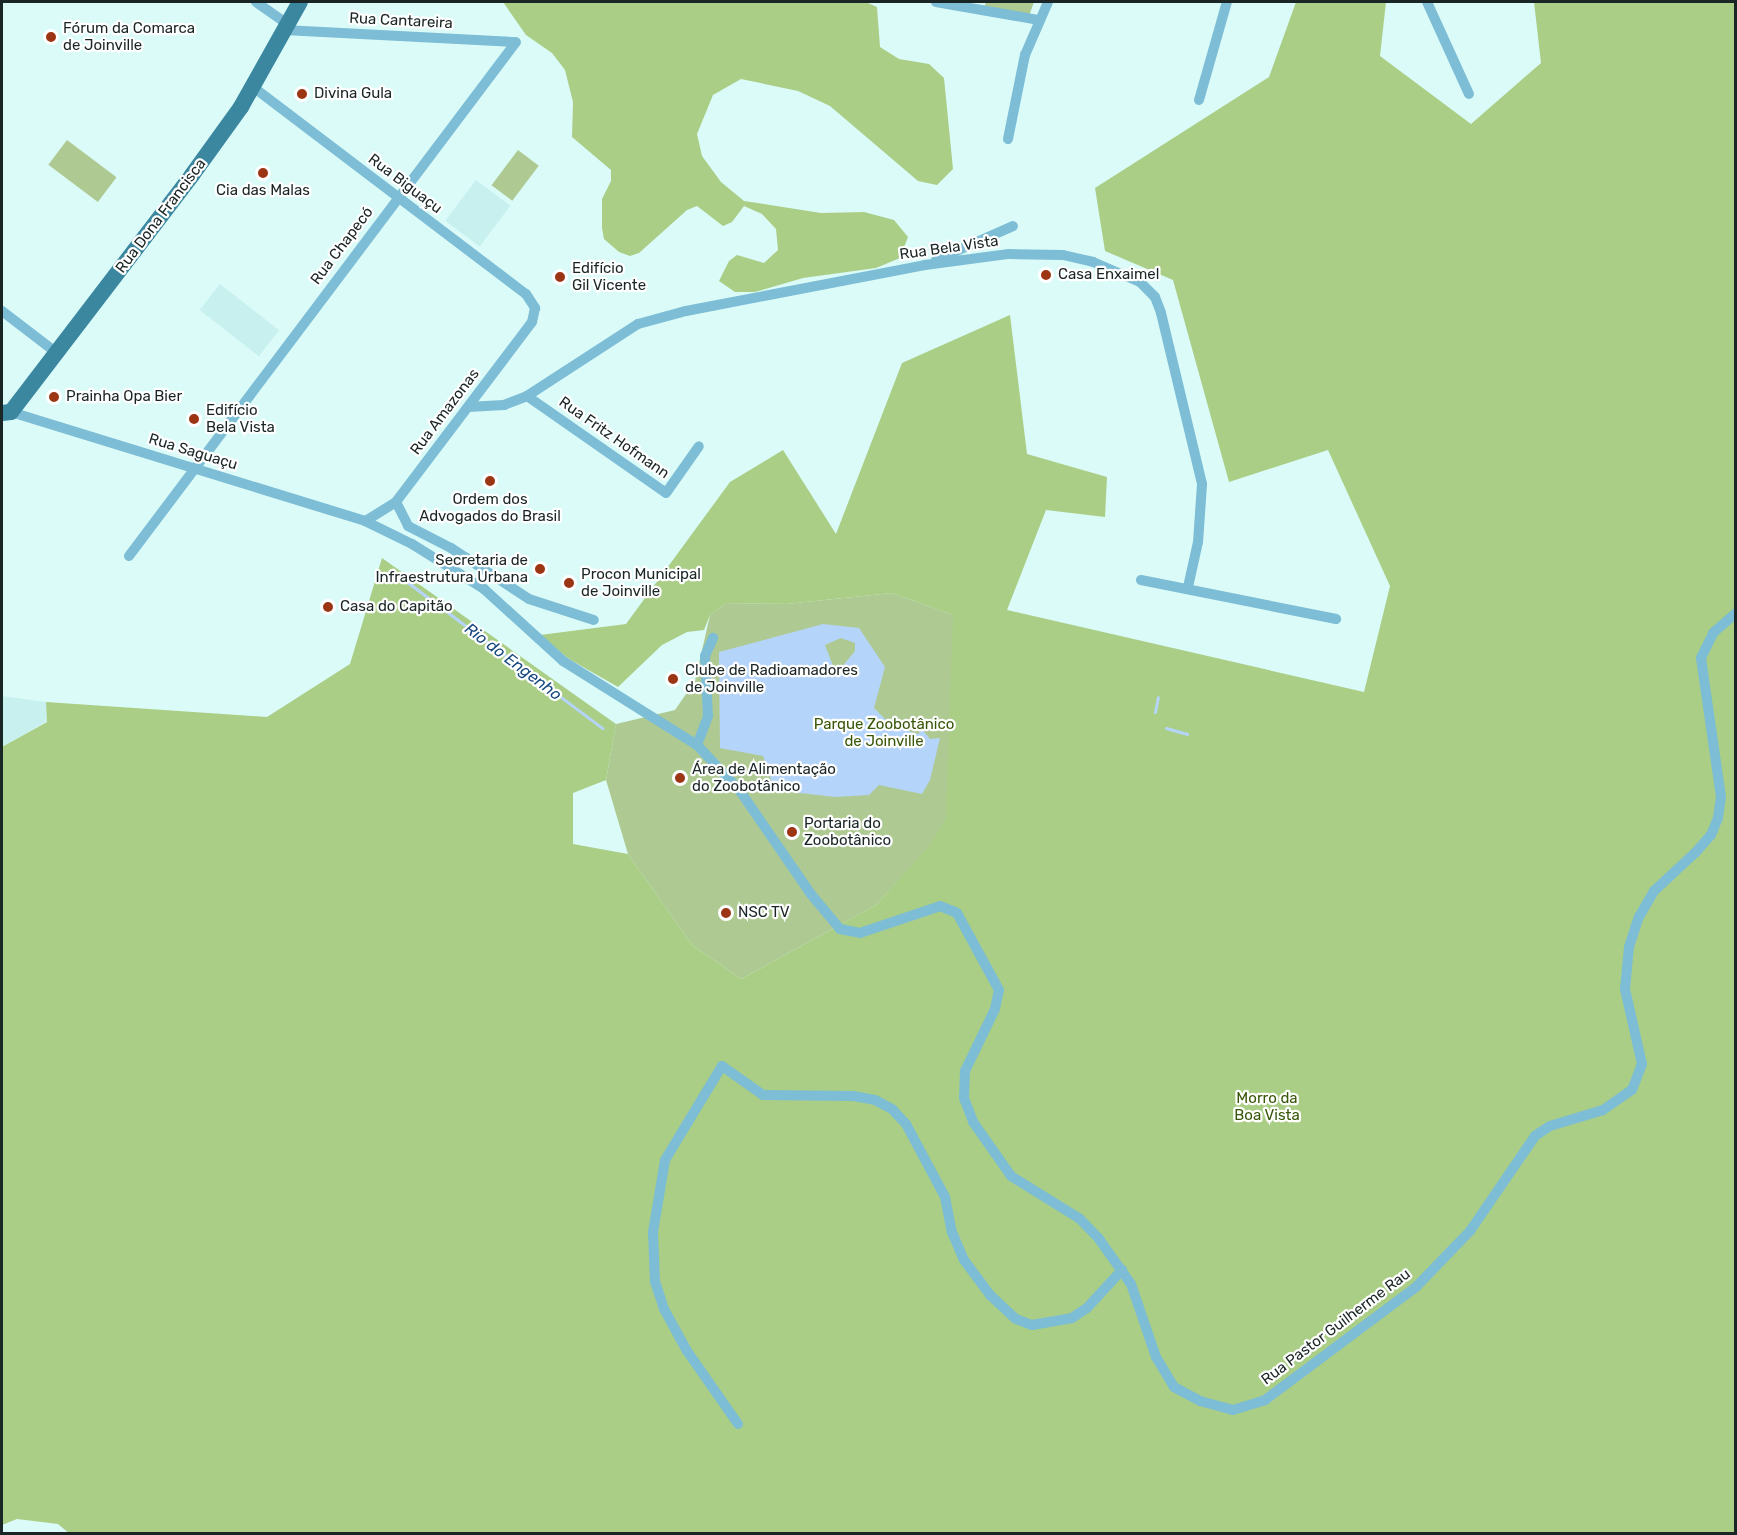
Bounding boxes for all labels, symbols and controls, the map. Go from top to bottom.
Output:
street label: Rua Cantareira [349,9,453,33]
place label: Fórum da Comarca de Joinville [63,19,195,54]
marker: Fórum da Comarca de Joinville [44,30,58,44]
place label: Divina Gula [314,85,392,103]
marker: Divina Gula [295,87,309,101]
street label: Rua Biguaçu [364,150,446,218]
street label: Rua Dona Francisca [112,155,210,277]
marker: Cia das Malas [256,166,270,180]
place label: Cia das Malas [216,182,310,200]
street label: Rua Chapecó [307,204,377,288]
street label: Rua Bela Vista [898,232,1000,264]
place label: Edifício Gil Vicente [572,259,646,294]
place label: Casa Enxaimel [1058,266,1159,284]
marker: Casa Enxaimel [1039,268,1053,282]
marker: Edifício Gil Vicente [553,270,567,284]
street label: Rua Amazonas [407,365,483,459]
place label: Prainha Opa Bier [66,388,182,406]
marker: Prainha Opa Bier [47,390,61,404]
street label: Rua Fritz Hofmann [555,393,673,483]
place label: Edifício Bela Vista [206,401,275,436]
marker: Edifício Bela Vista [187,412,201,426]
street label: Rua Saguaçu [146,430,240,474]
marker: Ordem dos Advogados do Brasil [483,474,497,488]
place label: Ordem dos Advogados do Brasil [419,490,561,525]
place label: Secretaria de Infraestrutura Urbana [375,551,528,586]
marker: Secretaria de Infraestrutura Urbana [533,562,547,576]
place label: Procon Municipal de Joinville [581,565,701,600]
marker: Procon Municipal de Joinville [562,576,576,590]
place label: Casa do Capitão [340,598,453,616]
marker: Casa do Capitão [321,600,335,614]
water label: Rio do Engenho [461,619,565,705]
place label: Clube de Radioamadores de Joinville [685,661,858,696]
marker: Clube de Radioamadores de Joinville [666,672,680,686]
park label: Parque Zoobotânico de Joinville [814,715,954,750]
place label: Área de Alimentação do Zoobotânico [692,760,836,795]
marker: Área de Alimentação do Zoobotânico [673,771,687,785]
place label: Portaria do Zoobotânico [804,814,891,849]
marker: Portaria do Zoobotânico [785,825,799,839]
place label: NSC TV [738,904,790,922]
marker: NSC TV [719,906,733,920]
park label: Morro da Boa Vista [1234,1089,1300,1124]
street label: Rua Pastor Guilherme Rau [1258,1265,1414,1389]

